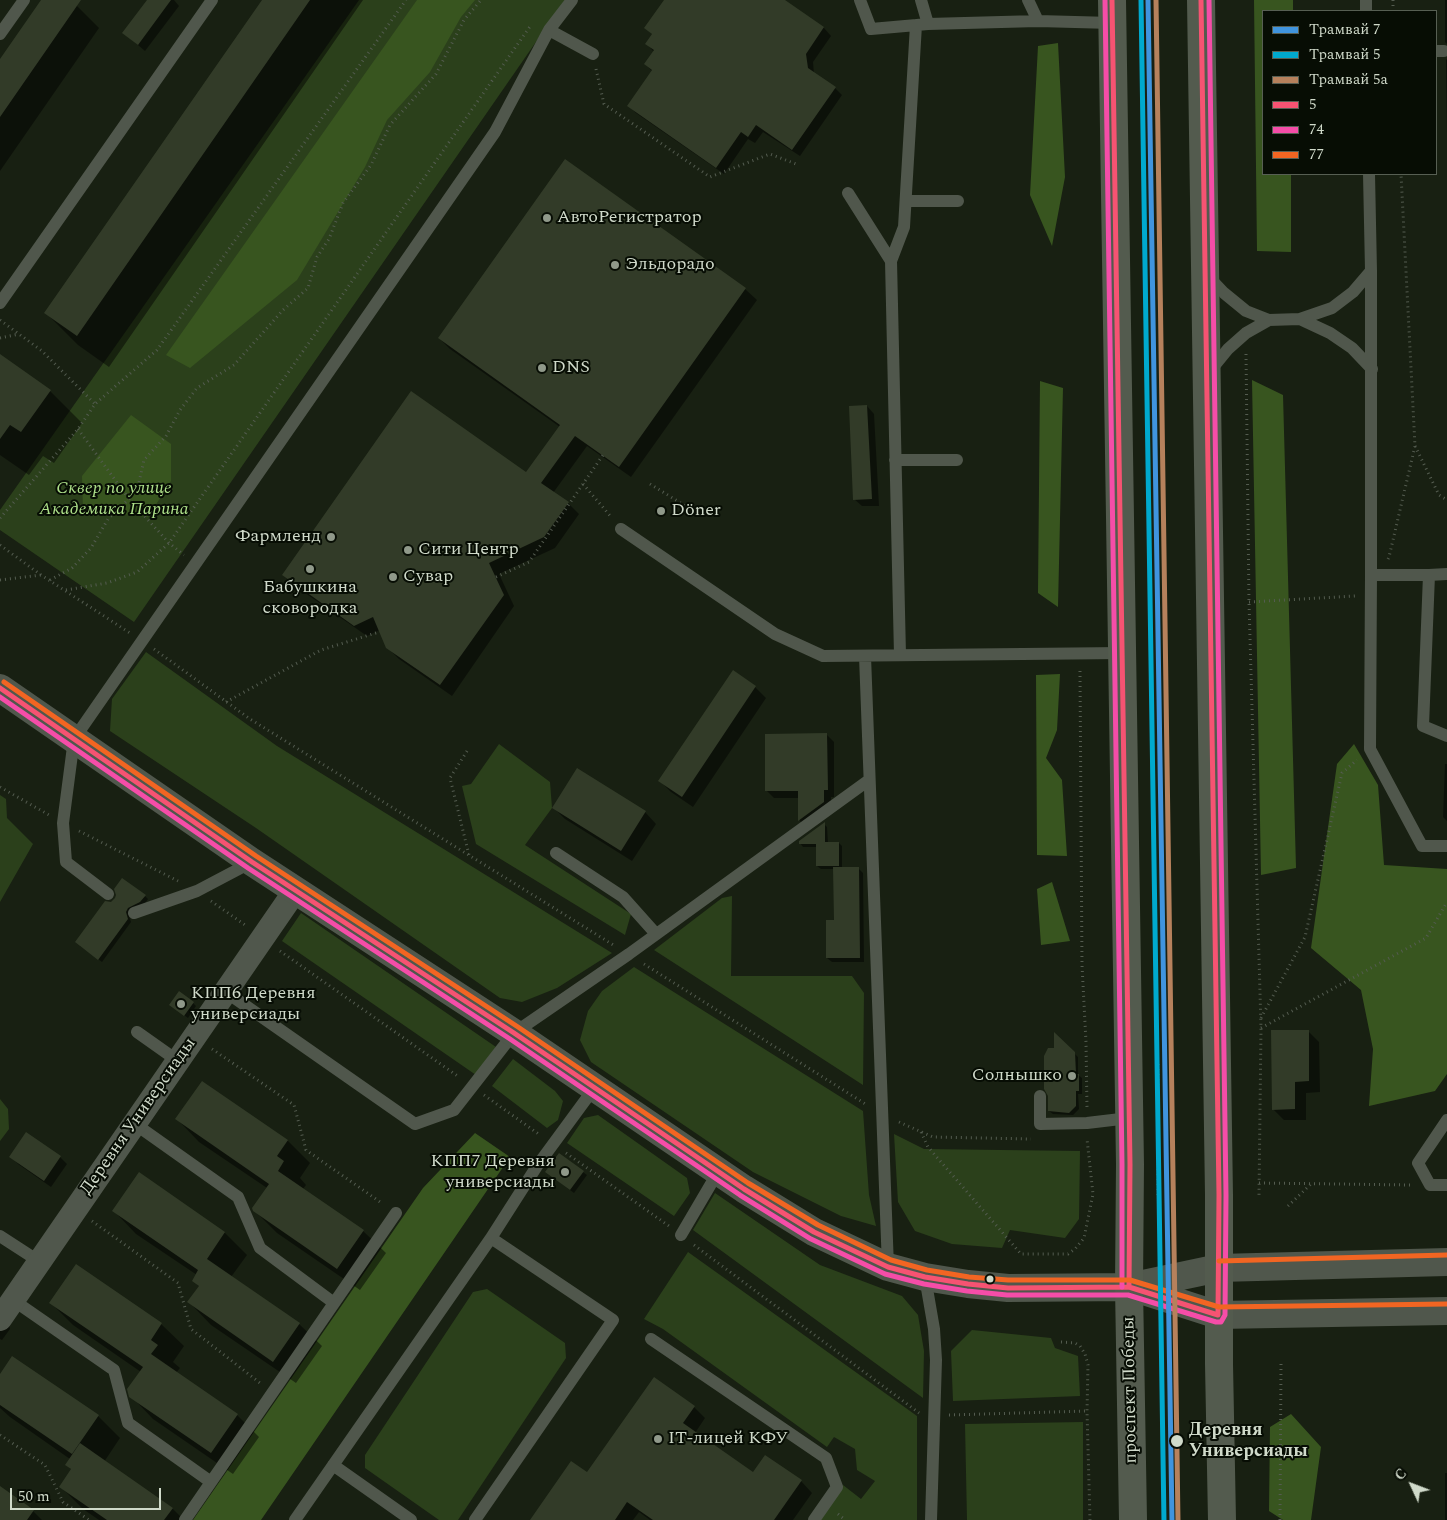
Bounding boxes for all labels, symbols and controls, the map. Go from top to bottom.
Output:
legend [1262,10,1437,175]
text: Трамвай 7 [1309,18,1381,41]
text: Трамвай 5 [1309,43,1381,66]
text: Трамвай 5а [1309,68,1388,91]
text: 5 [1309,93,1317,116]
text: 74 [1309,118,1324,141]
text: 77 [1309,143,1324,166]
place label: АвтоРегистратор [557,207,702,229]
marker: АвтоРегистратор [541,212,553,224]
place label: Эльдорадо [625,254,715,276]
marker: Эльдорадо [609,259,621,271]
place label: DNS [552,357,590,379]
marker: DNS [536,362,548,374]
park label: Сквер по улице Академика Парина [39,478,189,520]
place label: Döner [671,500,721,522]
marker: Döner [655,505,667,517]
place label: Фармленд [235,526,321,548]
marker: Фармленд [325,531,337,543]
place label: Сити Центр [418,539,519,561]
marker: Сити Центр [402,544,414,556]
marker: Бабушкина сковородка [304,563,316,575]
place label: Сувар [403,566,453,588]
marker: Сувар [387,571,399,583]
place label: Бабушкина сковородка [262,577,358,620]
place label: КПП6 Деревня универсиады [191,983,316,1026]
marker: КПП6 Деревня универсиады [175,998,187,1010]
street label: Деревня Универсиады [77,1034,201,1200]
place label: Солнышко [972,1065,1062,1087]
marker: Солнышко [1066,1070,1078,1082]
place label: КПП7 Деревня универсиады [430,1151,555,1194]
marker: КПП7 Деревня универсиады [559,1166,571,1178]
unlabelled marker [985,1274,995,1284]
street label: проспект Победы [1119,1316,1143,1464]
place label: Деревня Универсиады [1189,1420,1308,1462]
place label: IT-лицей КФУ [668,1428,788,1450]
marker: IT-лицей КФУ [652,1433,664,1445]
marker: Деревня Универсиады [1169,1433,1185,1449]
north arrow [1387,1460,1437,1510]
text: С [1390,1464,1412,1485]
scale bar [12,1478,164,1510]
text: 50 m [18,1485,50,1508]

